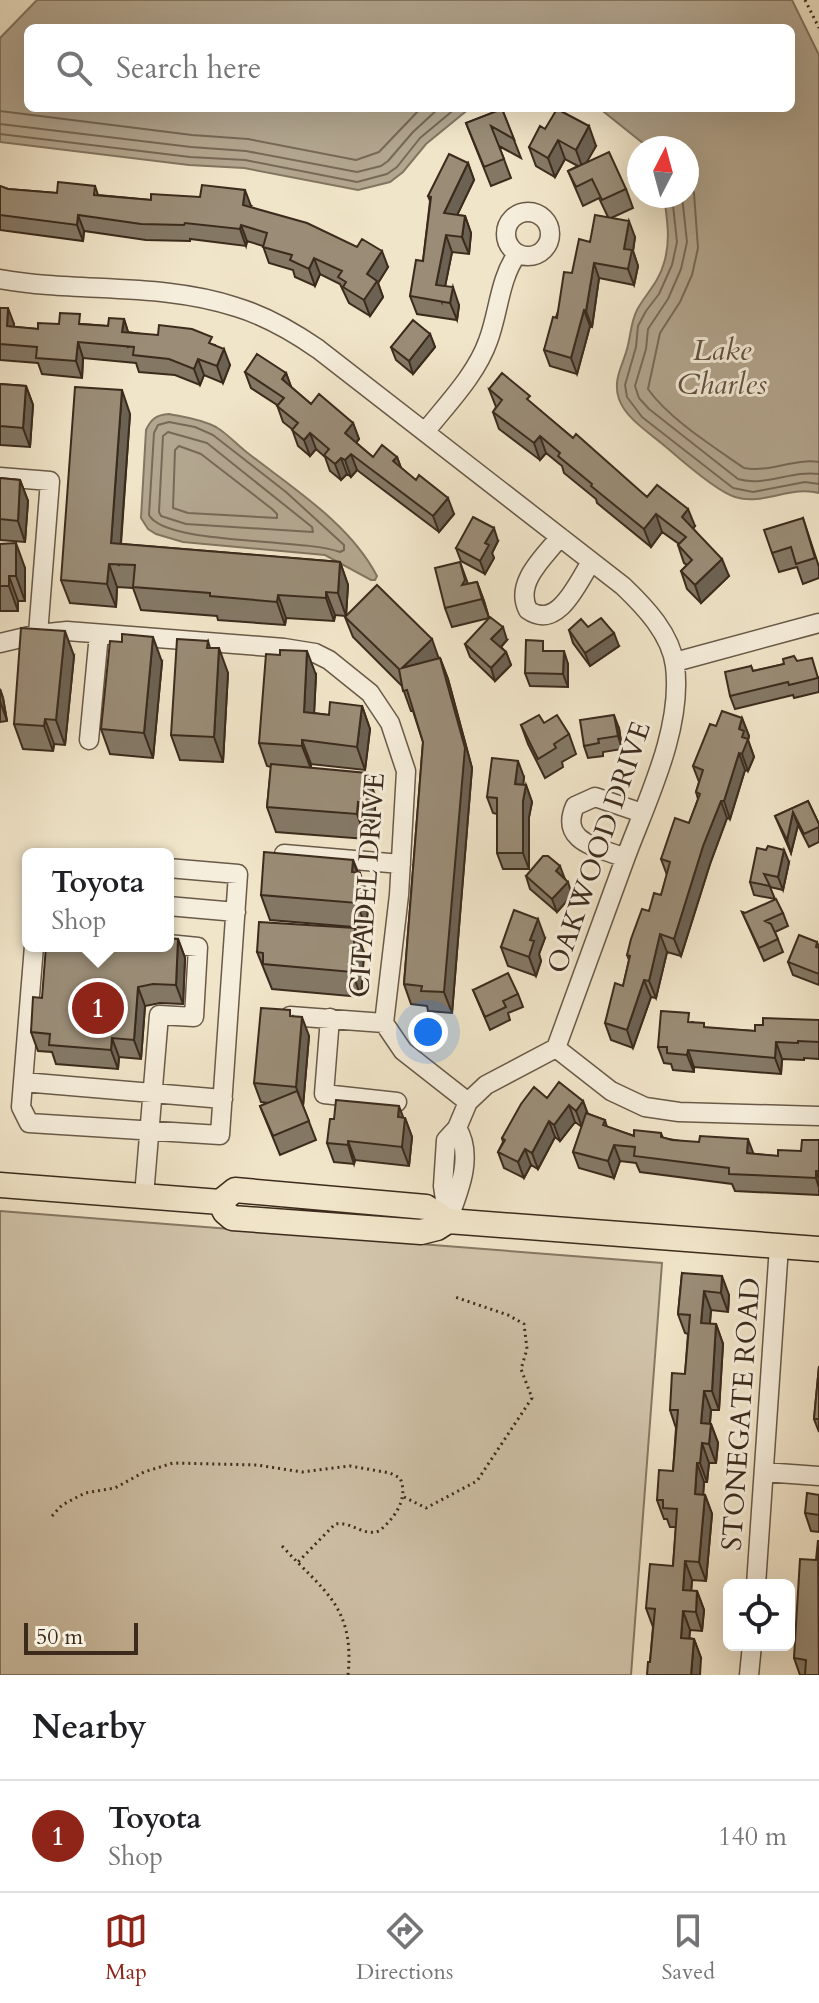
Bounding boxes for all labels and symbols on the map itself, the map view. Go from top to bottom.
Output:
north arrow [627,136,699,208]
water label: Lake Charles [677,330,767,405]
street label: OAKWOOD DRIVE [538,716,660,978]
street label: CITADEL DRIVE [340,771,394,999]
pin: 1 [72,978,124,1038]
your location [408,1012,448,1052]
street label: STONEGATE ROAD [713,1276,769,1552]
scale bar [24,1619,138,1655]

